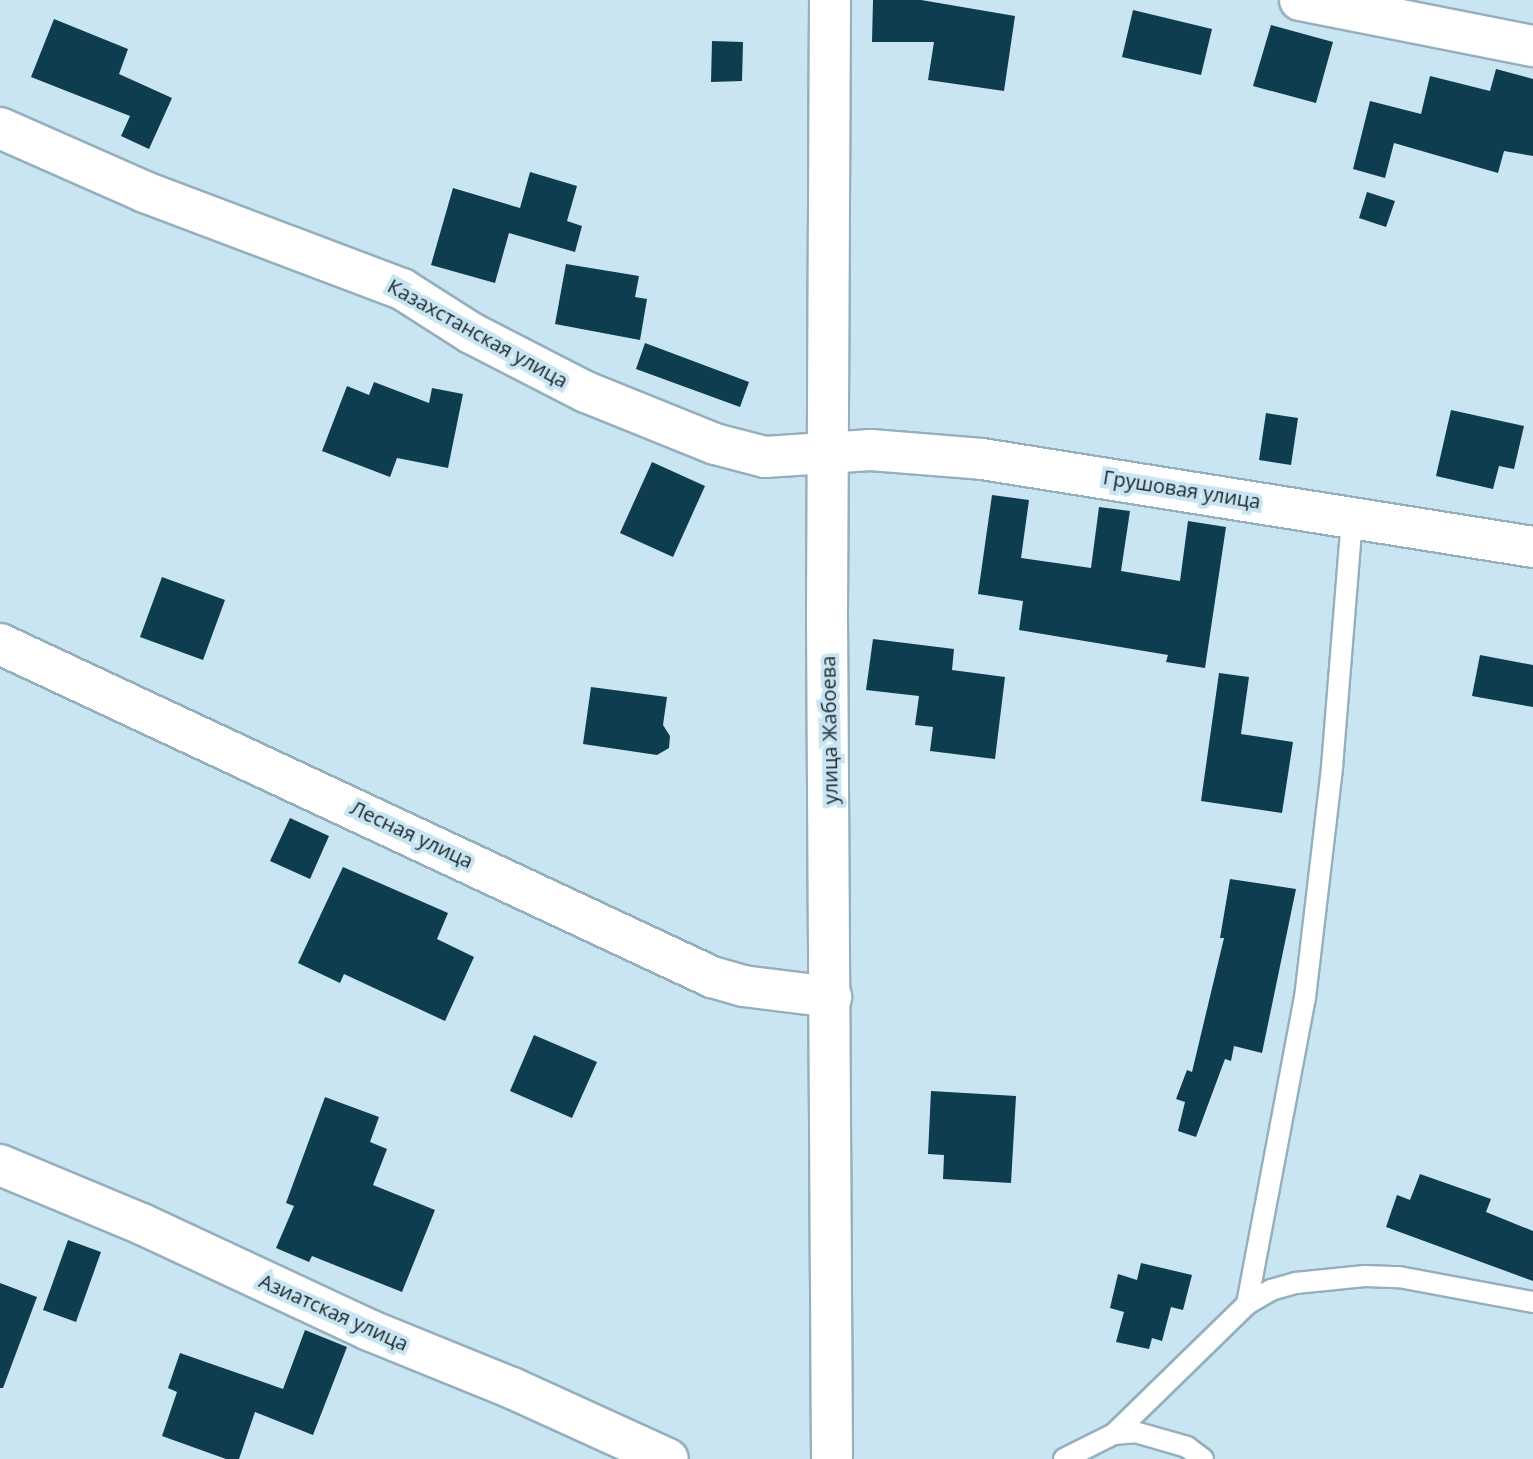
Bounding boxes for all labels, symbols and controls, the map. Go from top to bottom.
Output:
street label: Казахстанская улица [384,273,572,393]
street label: Грушовая улица [1102,465,1262,513]
street label: улица Жабоева [816,655,842,805]
street label: Лесная улица [347,795,477,873]
street label: Азиатская улица [256,1268,412,1356]

